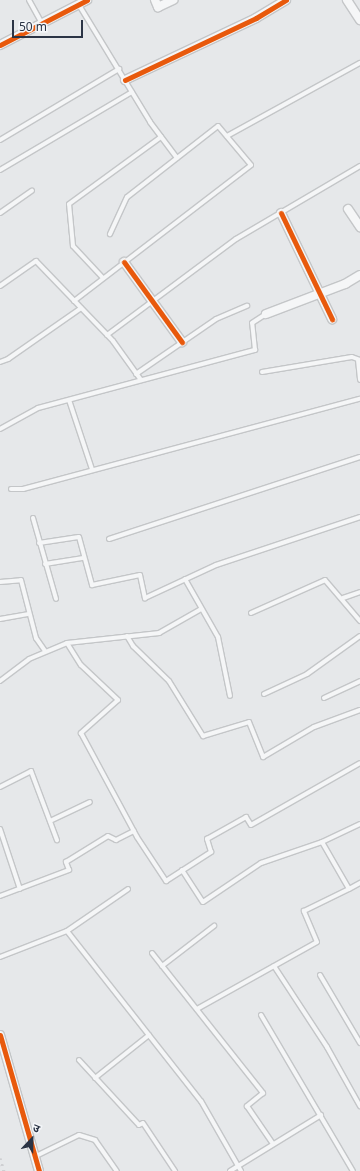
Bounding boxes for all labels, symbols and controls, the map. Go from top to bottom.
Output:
scale bar [14,12,85,38]
text: 50 m [19,18,47,35]
north arrow [12,1119,52,1159]
text: उ [31,1119,42,1136]

